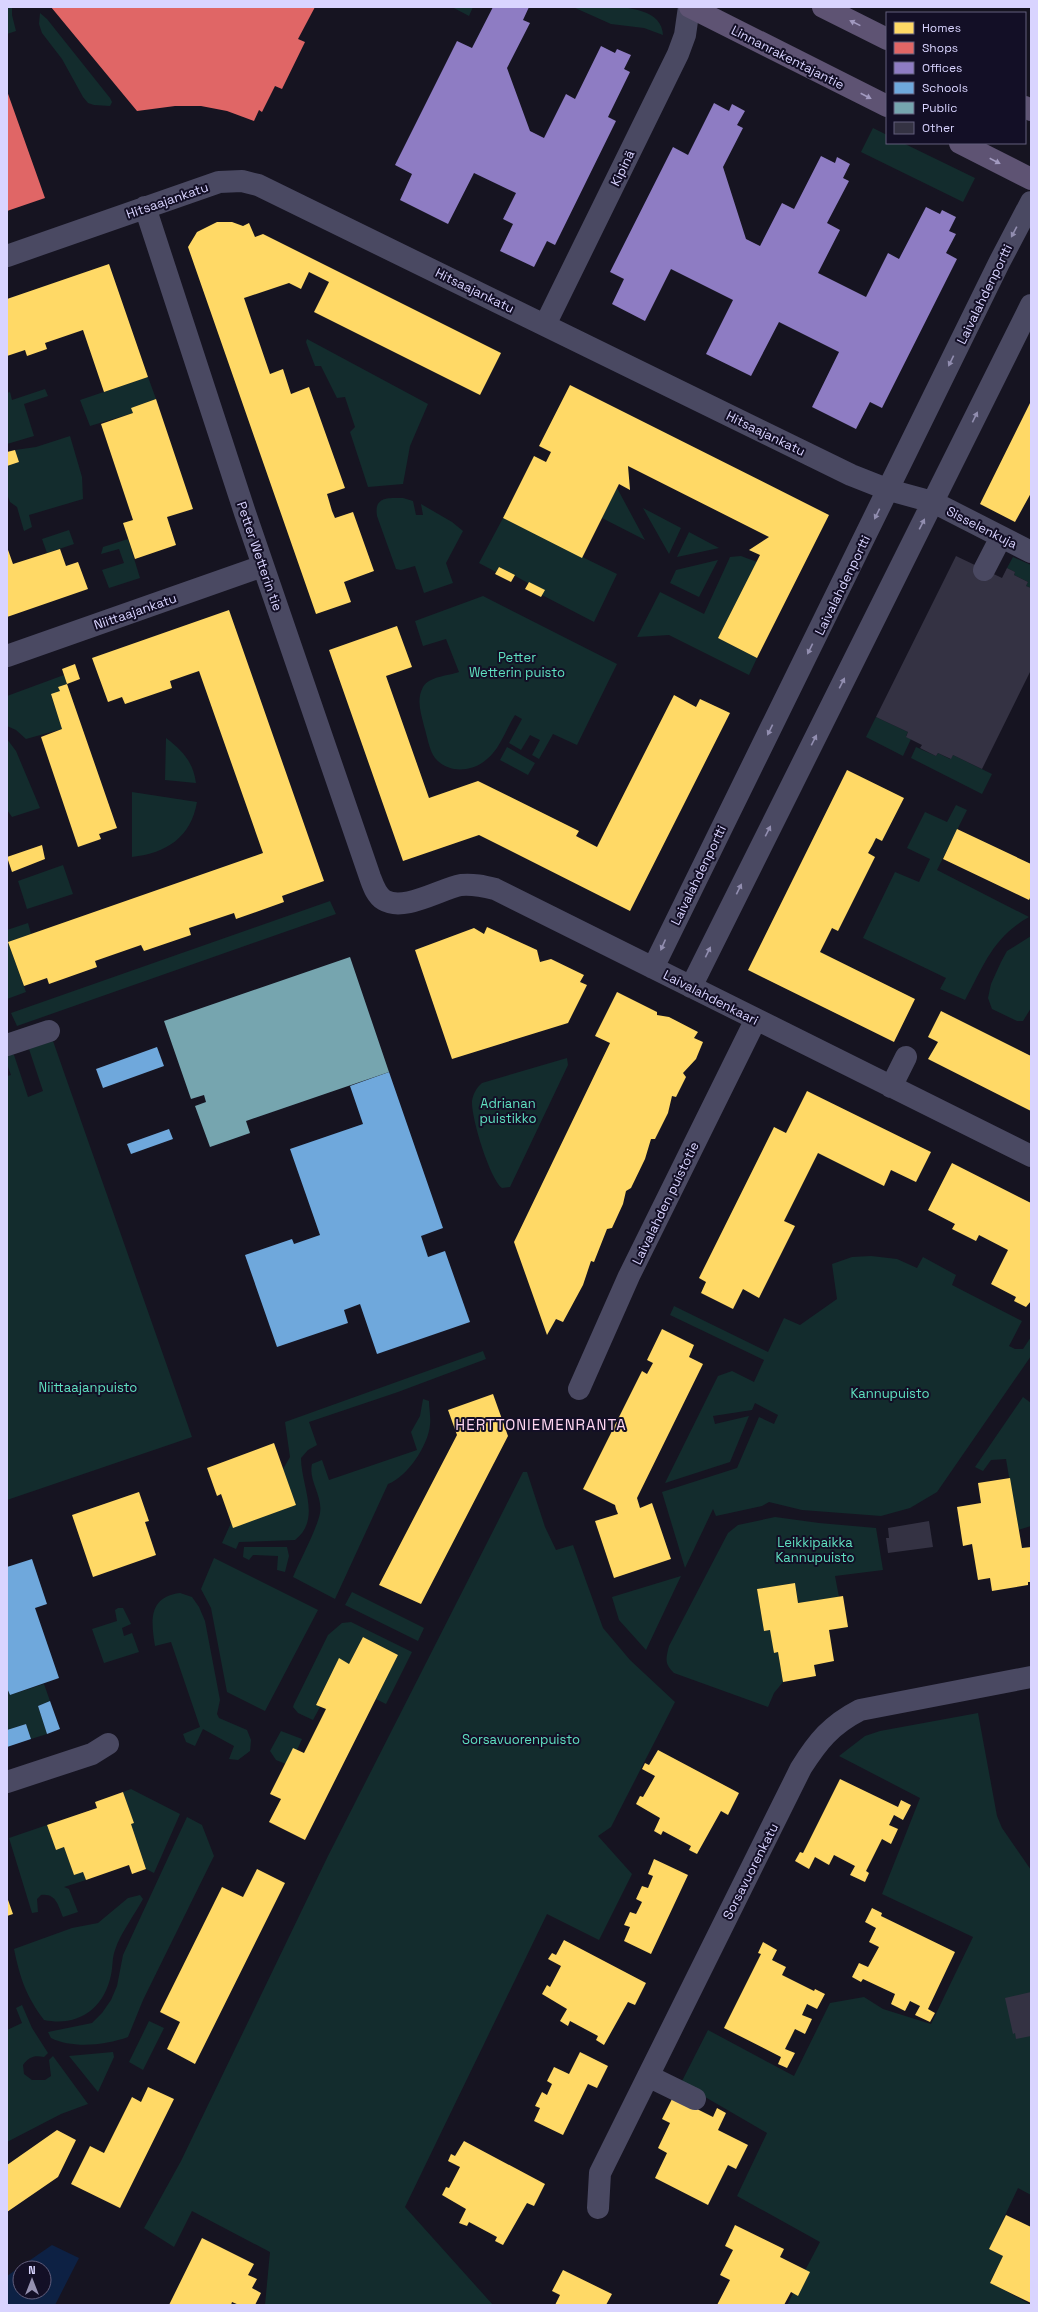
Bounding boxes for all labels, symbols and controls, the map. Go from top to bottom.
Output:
legend [886,12,1026,144]
one-way arrow [849,20,861,26]
text: Homes [922,20,961,36]
street label: Linnanrakentajantie [728,22,847,93]
text: Shops [922,40,958,56]
text: Offices [922,60,962,76]
text: Schools [922,80,968,96]
one-way arrow [860,92,871,99]
text: Public [922,100,957,116]
text: Other [922,120,955,136]
street label: Kipinä [606,147,639,189]
one-way arrow [989,157,1001,164]
street label: Hitsaajankatu [124,178,211,223]
one-way arrow [1011,227,1018,238]
street label: Laivalahdenportti [953,241,1016,347]
street label: Hitsaajankatu [432,264,517,317]
one-way arrow [948,355,954,367]
street label: Hitsaajankatu [723,407,808,460]
one-way arrow [972,412,978,423]
street label: Petter Wetterin tie [233,499,286,613]
street label: Sisselenkuja [944,502,1020,553]
one-way arrow [874,509,880,520]
one-way arrow [919,518,925,530]
street label: Laivalahdenportti [811,532,874,638]
street label: Niittaajankatu [91,589,179,634]
one-way arrow [807,643,813,655]
park label: Petter Wetterin puisto [469,649,565,681]
one-way arrow [839,678,845,689]
one-way arrow [767,724,773,735]
one-way arrow [811,734,817,745]
street label: Laivalahdenportti [667,822,730,928]
one-way arrow [765,826,771,837]
one-way arrow [736,884,742,895]
one-way arrow [660,940,666,951]
one-way arrow [705,946,711,957]
street label: Laivalahdenkaari [660,966,761,1029]
park label: Adrianan puistikko [479,1095,537,1127]
street label: Laivalahden puistotie [628,1139,703,1267]
park label: Niittaajanpuisto [39,1379,137,1396]
park label: Kannupuisto [850,1385,930,1402]
district label: HERTTONIEMENRANTA [455,1415,627,1434]
park label: Leikkipaikka Kannupuisto [775,1534,855,1566]
park label: Sorsavuorenpuisto [462,1731,580,1748]
street label: Sorsavuorenkatu [719,1820,782,1922]
north arrow [12,2260,52,2300]
text: N [28,2263,36,2277]

